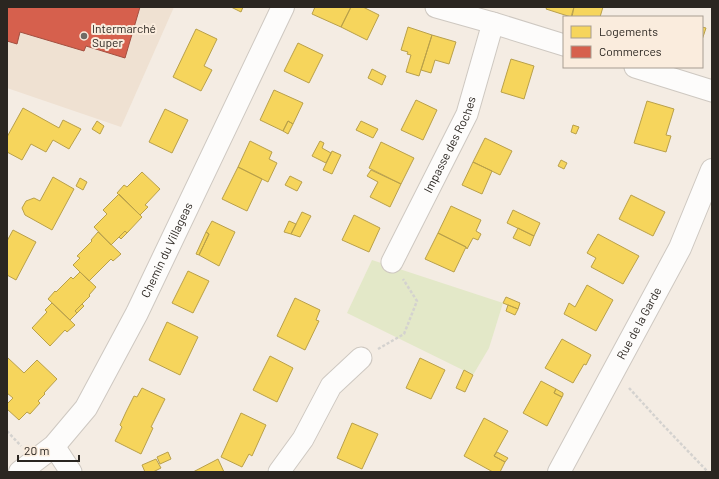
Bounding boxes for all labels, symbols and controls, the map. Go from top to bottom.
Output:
legend [563,16,703,68]
place label: Intermarché Super [92,21,156,49]
text: Logements [599,24,658,38]
marker: Intermarché Super [79,31,89,41]
text: Commerces [599,44,662,58]
street label: Impasse des Roches [420,94,478,195]
street label: Chemin du Villageas [137,200,195,300]
street label: Rue de la Garde [613,284,664,361]
scale bar [18,437,79,463]
text: 20 m [24,443,50,457]

